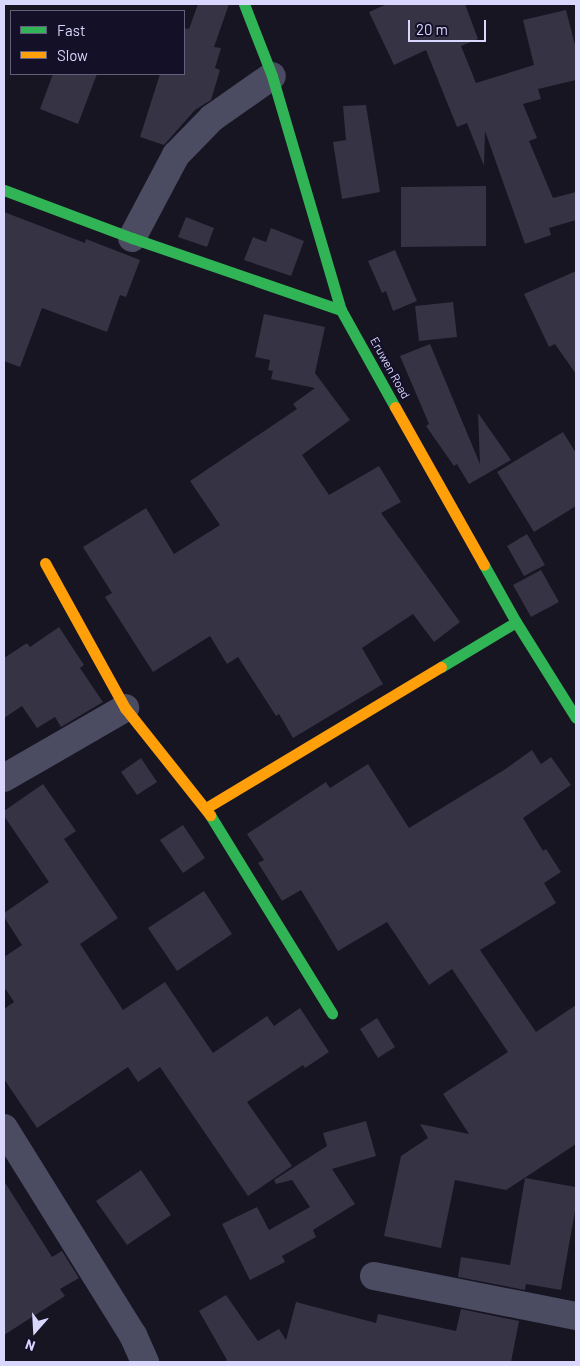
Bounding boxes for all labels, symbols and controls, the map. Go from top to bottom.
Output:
legend [10,10,185,75]
scale bar [410,10,488,42]
text: 20 m [416,20,448,38]
text: Fast [57,21,85,39]
text: Slow [57,46,88,64]
street label: Eruwen Road [367,335,413,401]
north arrow [10,1306,60,1356]
text: N [23,1336,37,1355]

